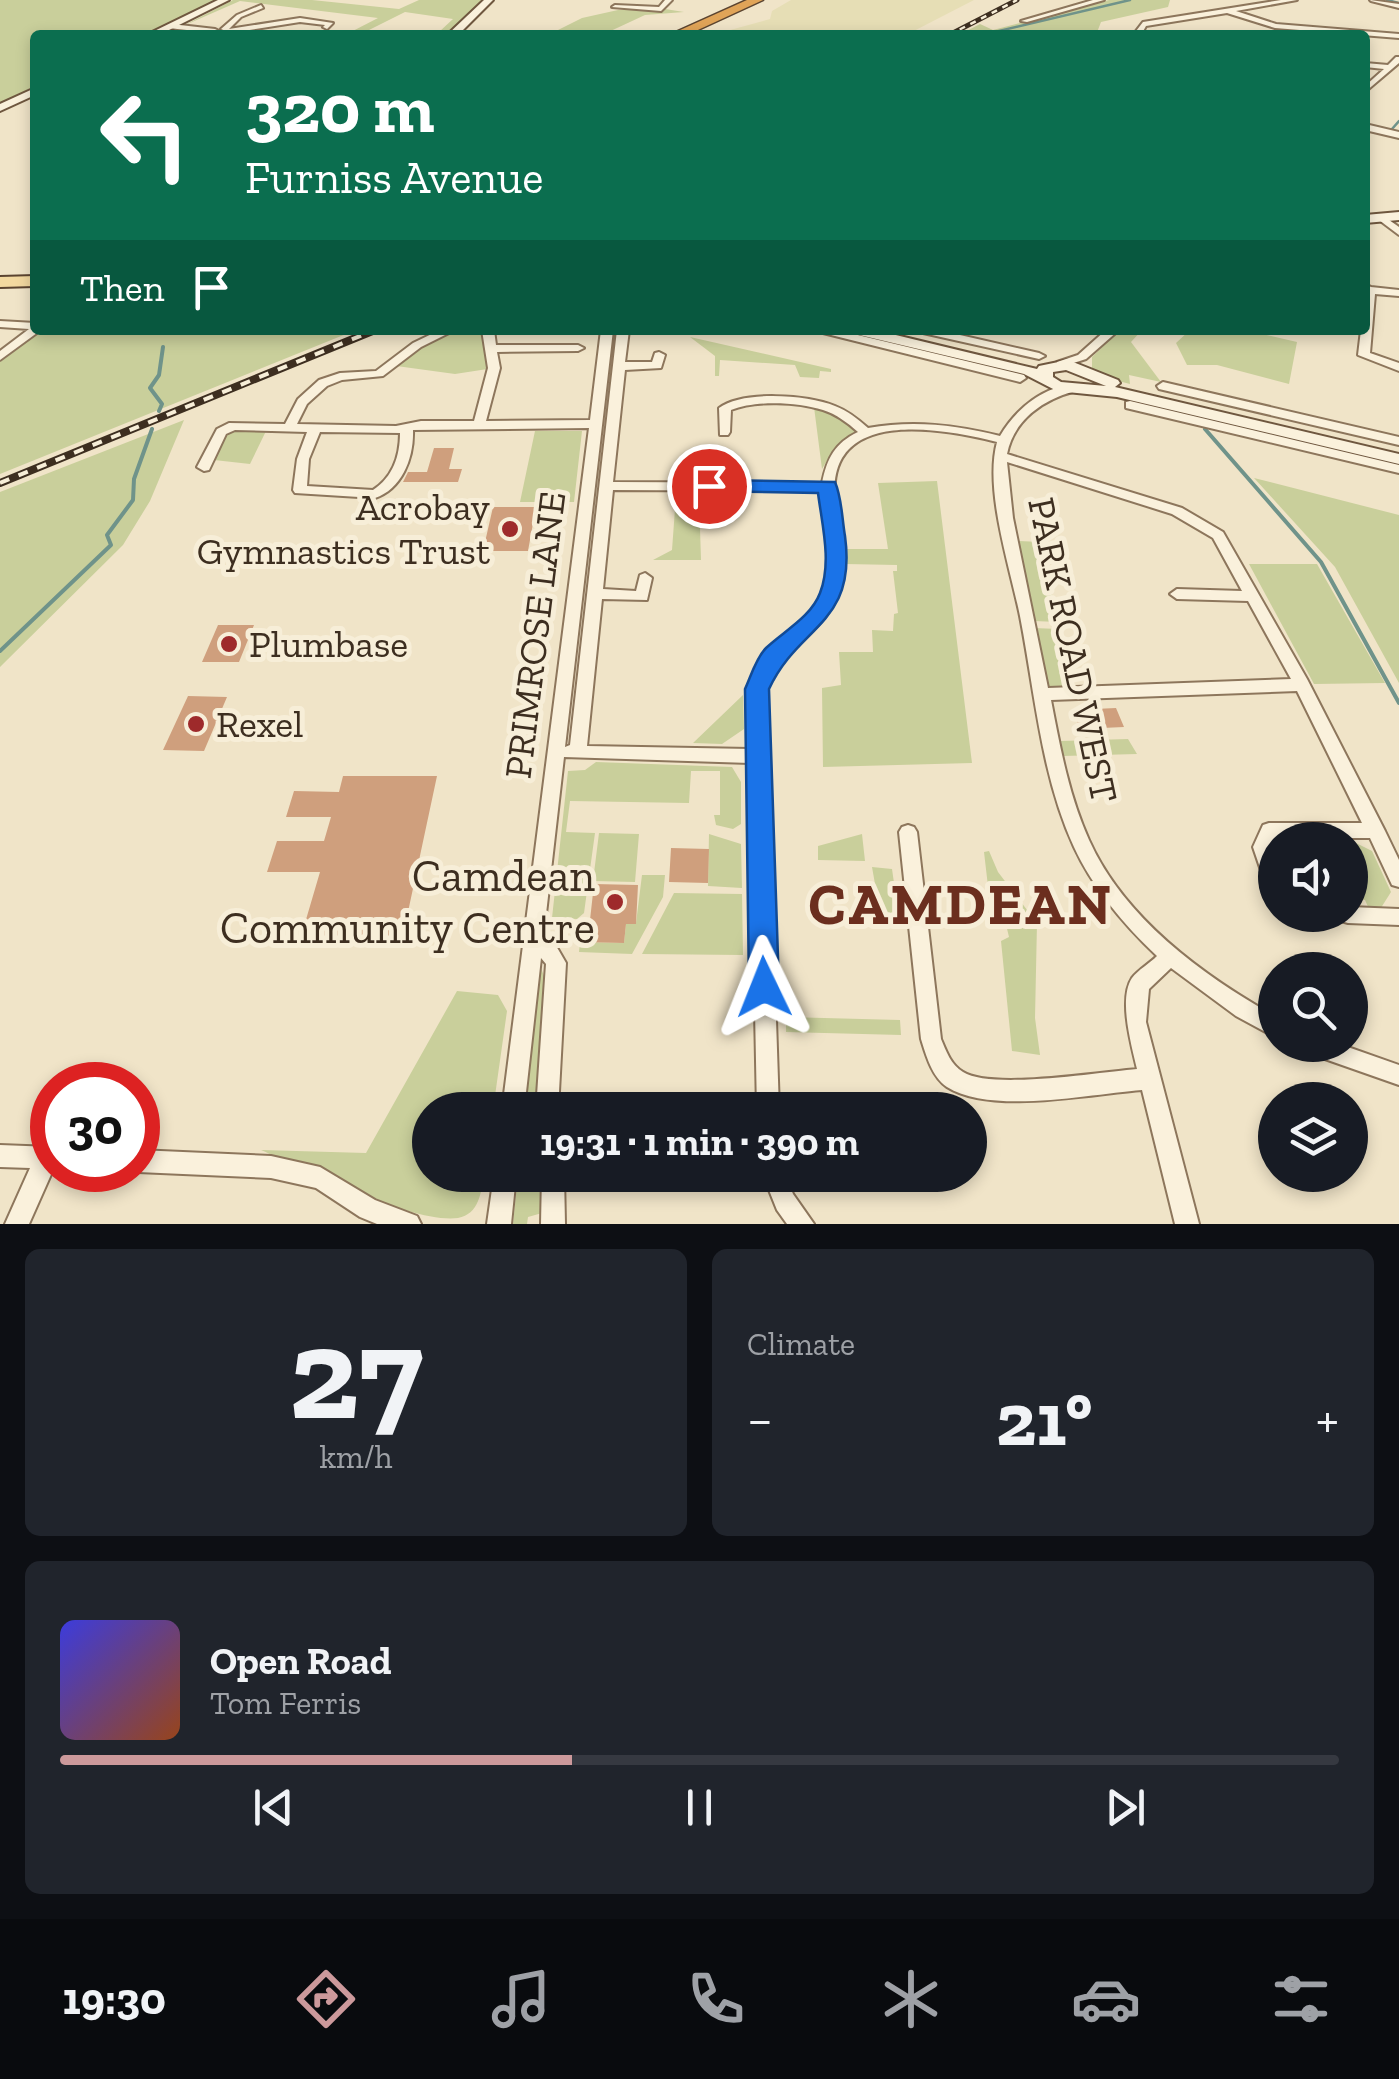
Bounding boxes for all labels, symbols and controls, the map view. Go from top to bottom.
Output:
text: 320 m [245,66,435,150]
icon: left [80,70,210,200]
text: Furniss Avenue [245,151,544,205]
icon: arrive [184,260,239,315]
text: Then [80,265,164,311]
pin [667,444,752,529]
icon: arrive [682,459,737,514]
place label: Acrobay Gymnastics Trust [197,484,491,574]
street label: PRIMROSE LANE [495,489,575,781]
street label: PARK ROAD WEST [1018,493,1128,807]
marker: Acrobay Gymnastics Trust [499,518,521,540]
place label: Plumbase [249,621,408,667]
marker: Plumbase [218,633,240,655]
place label: Rexel [216,701,303,747]
marker: Rexel [185,713,207,735]
map controls [1258,822,1368,1192]
button: sound [1258,822,1368,932]
place label: Camdean Community Centre [220,849,595,955]
district label: CAMDEAN [808,869,1114,939]
marker: Camdean Community Centre [604,891,626,913]
position arrow [712,935,816,1039]
button: search [1258,952,1368,1062]
speed limit sign: 30 [30,1062,160,1192]
button: layers [1258,1082,1368,1192]
text: 19:31 · 1 min · 390 m [540,1119,859,1165]
text: 27 [289,1295,423,1451]
text: Climate [747,1325,855,1363]
text: 21° [996,1374,1092,1464]
text: − [747,1386,773,1452]
text: + [1316,1386,1339,1452]
text: km/h [319,1438,393,1476]
text: Open Road [210,1638,392,1684]
text: Tom Ferris [210,1684,361,1722]
icon: previous [246,1780,301,1835]
icon: pause [672,1780,727,1835]
icon: next [1098,1780,1153,1835]
icon: directions [291,1964,361,2034]
icon: music [486,1964,556,2034]
icon: phone [681,1964,751,2034]
icon: climate [876,1964,946,2034]
icon: car [1071,1964,1141,2034]
icon: filters [1266,1964,1336,2034]
text: 19:30 [63,1972,166,2026]

